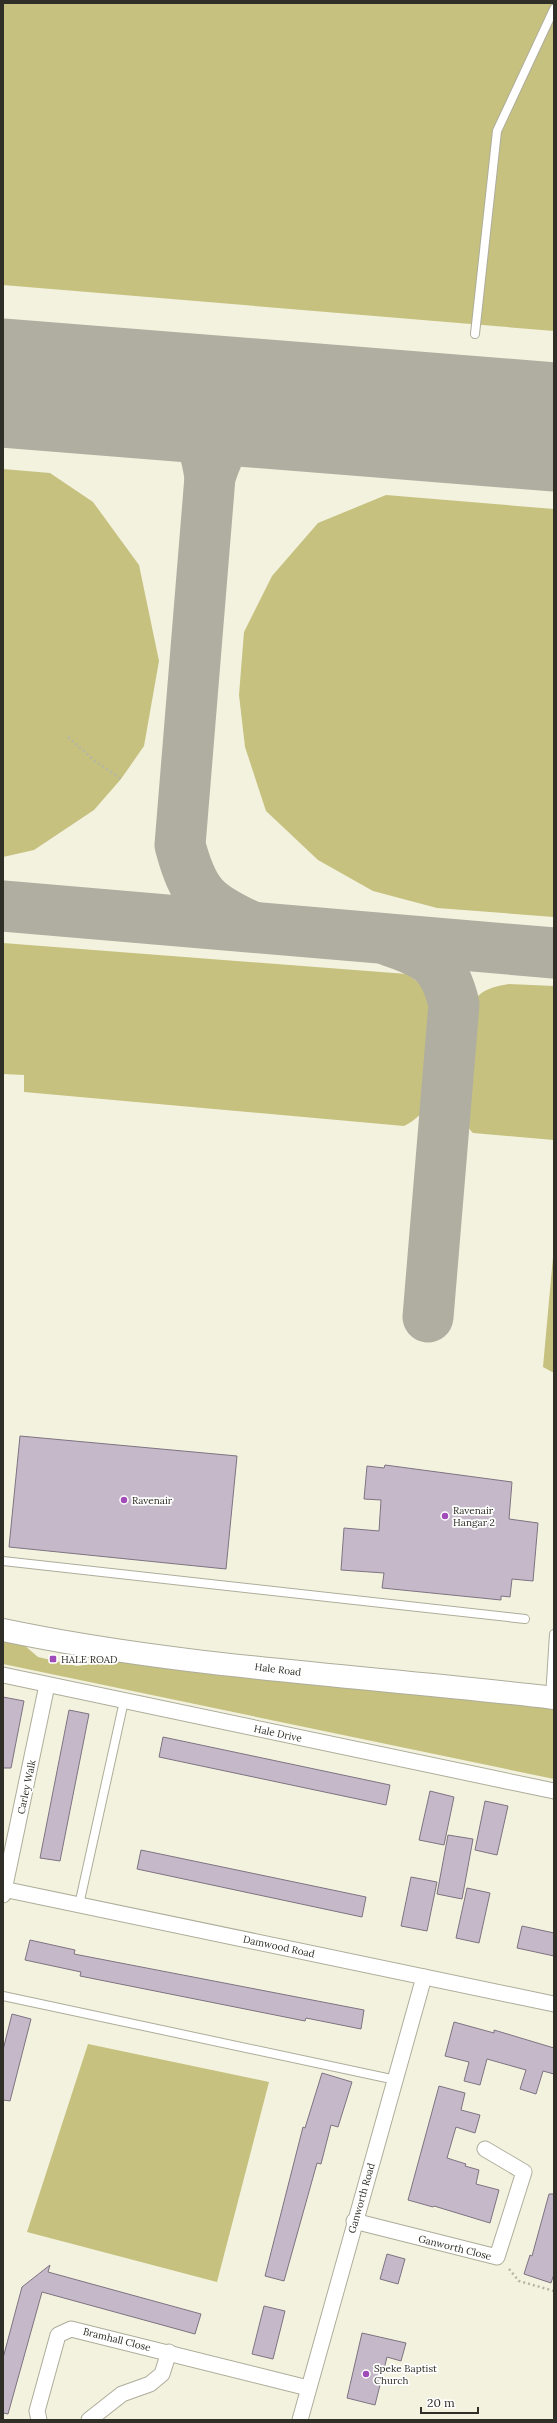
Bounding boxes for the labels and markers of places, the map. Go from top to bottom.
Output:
place label: Ravenair [132,1494,173,1507]
marker: Ravenair [119,1495,129,1505]
place label: Ravenair Hangar 2 [453,1504,495,1529]
marker: Ravenair Hangar 2 [440,1511,450,1521]
place label: HALE ROAD [61,1653,118,1666]
marker: HALE ROAD [48,1654,58,1664]
place label: Speke Baptist Church [374,2362,437,2387]
marker: Speke Baptist Church [361,2369,371,2379]

